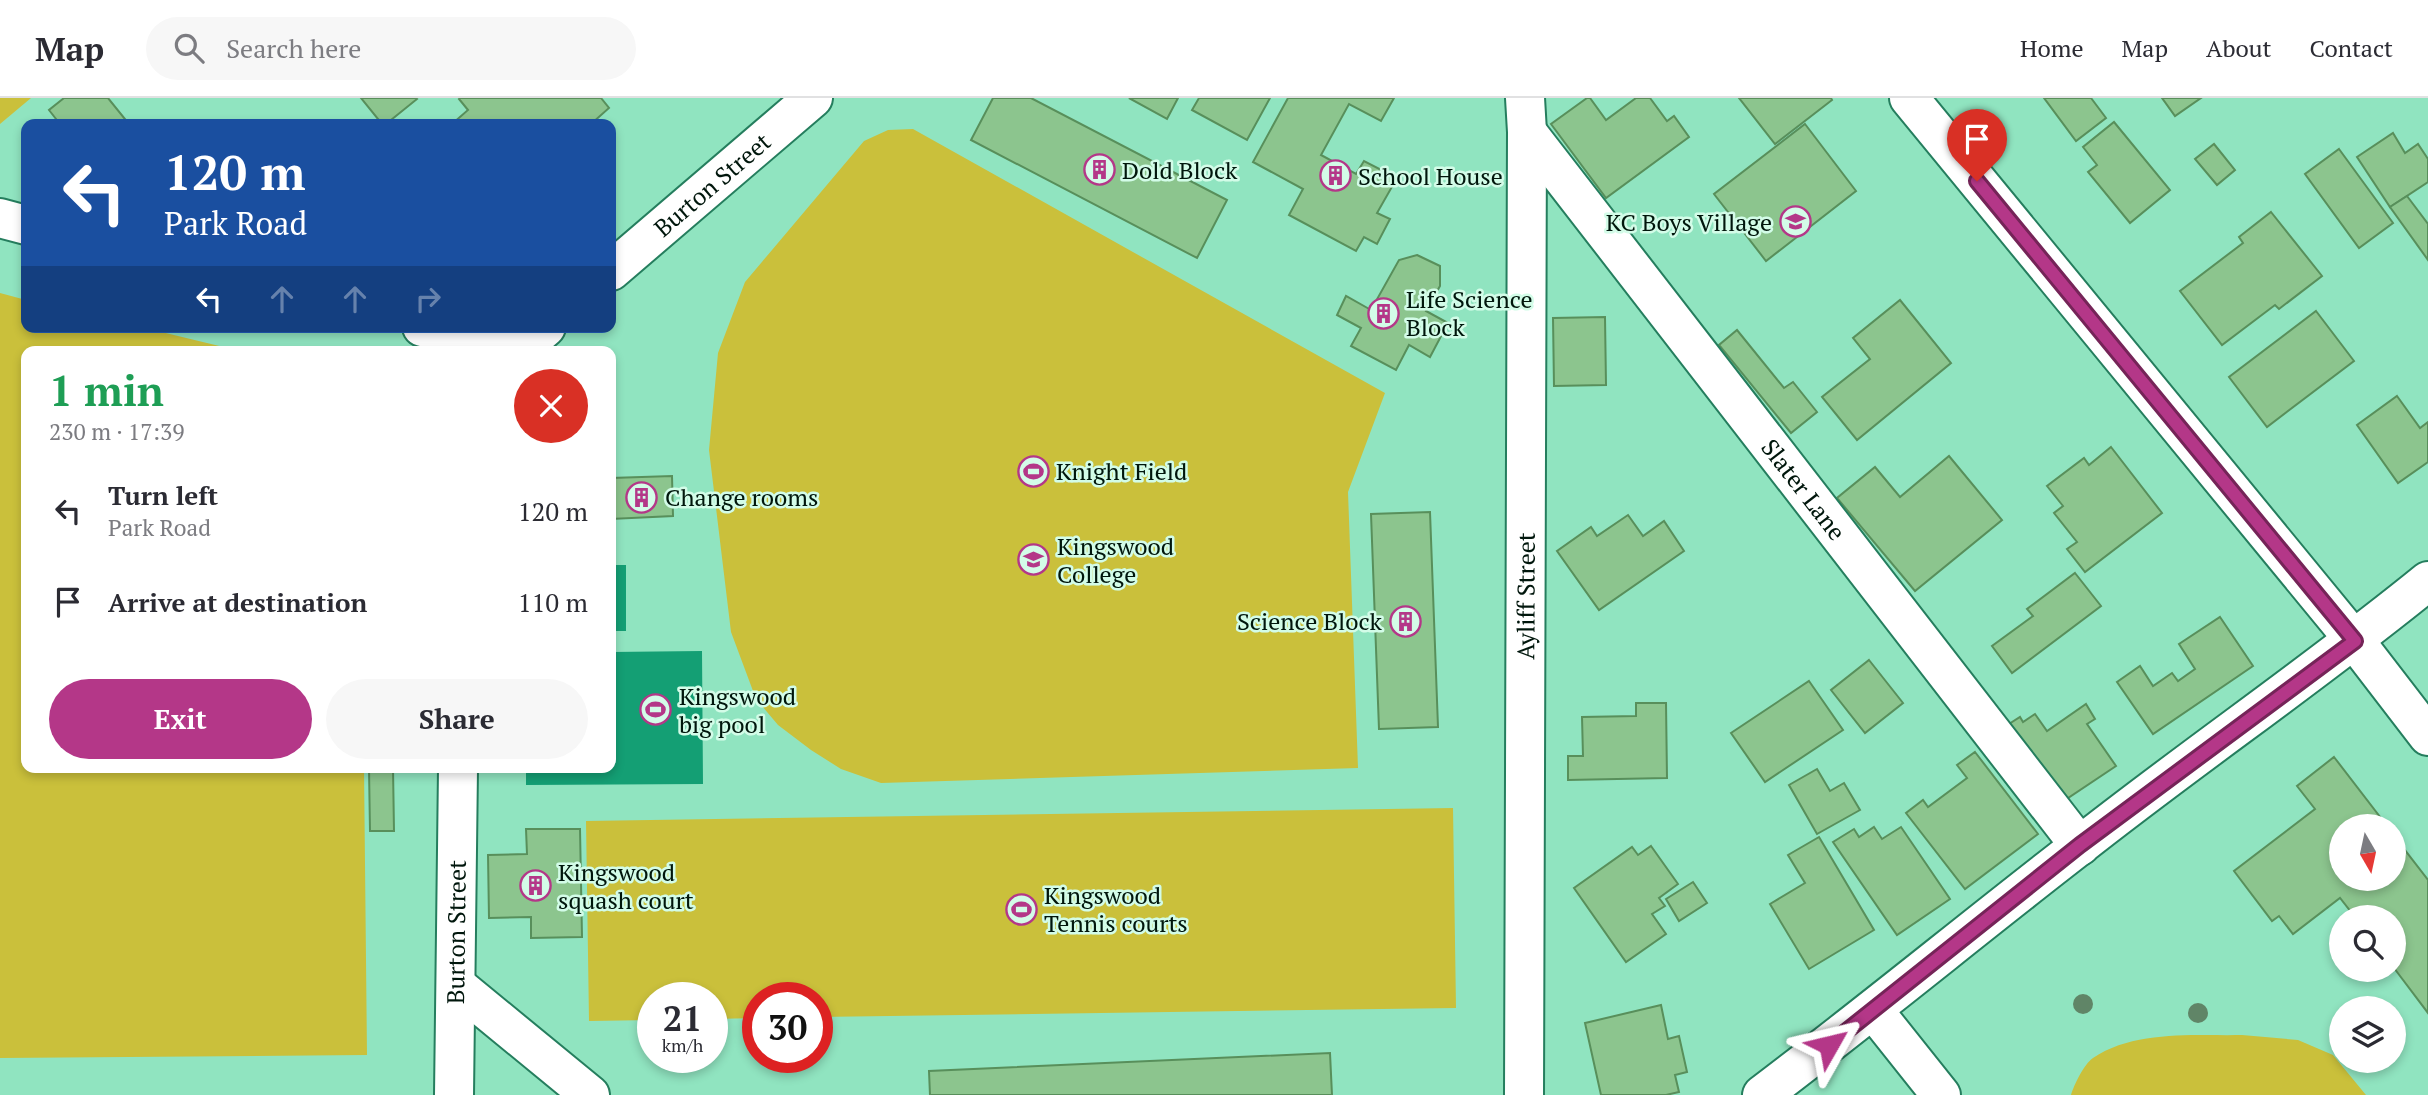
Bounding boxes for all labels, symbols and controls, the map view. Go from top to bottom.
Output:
search box [146,17,636,80]
text: Map [35,27,104,70]
icon: search [170,29,208,67]
text: Search here [226,31,361,65]
text: Home [2020,32,2084,64]
text: Map [2122,32,2168,64]
text: About [2206,32,2272,64]
text: Contact [2310,32,2393,64]
pin [1947,109,2007,181]
icon: arrive [1958,120,1996,158]
street label: Burton Street [647,125,777,244]
text: 120 m [164,139,306,204]
icon: left [49,147,140,238]
building icon: Dold Block [1082,153,1116,187]
place label: Dold Block [1122,154,1238,186]
building icon: School House [1318,159,1352,193]
place label: School House [1358,160,1503,192]
text: Park Road [164,202,307,244]
school or university icon: KC Boys Village [1778,205,1812,239]
place label: KC Boys Village [1606,206,1772,238]
icon: left [190,280,228,318]
icon: ahead [263,280,301,318]
icon: ahead [336,280,374,318]
icon: right [409,280,447,318]
place label: Life Science Block [1406,283,1533,343]
building icon: Life Science Block [1366,296,1400,330]
text: 1 min [49,362,164,418]
button: close [514,369,588,443]
text: 230 m · 17:39 [49,416,184,447]
street label: Slater Lane [1754,432,1853,547]
sports icon: Knight Field [1016,454,1050,488]
place label: Knight Field [1056,455,1187,487]
text: Turn left [108,478,218,512]
building icon: Change rooms [625,480,659,514]
place label: Change rooms [665,481,818,513]
icon: left [49,492,87,530]
text: 120 m [518,494,588,528]
text: Park Road [108,512,211,543]
place label: Kingswood College [1057,530,1174,590]
street label: Ayliff Street [1509,532,1542,660]
school or university icon: Kingswood College [1017,543,1051,577]
icon: arrive [49,583,87,621]
text: Arrive at destination [108,585,367,619]
text: 110 m [518,585,588,619]
building icon: Science Block [1388,604,1422,638]
place label: Science Block [1237,605,1383,637]
button: Exit [49,679,312,759]
button: Share [326,679,588,759]
place label: Kingswood big pool [679,680,796,740]
sports icon: Kingswood big pool [639,693,673,727]
north arrow [2329,814,2406,891]
map controls [2329,814,2406,1073]
place label: Kingswood squash court [558,856,694,916]
street label: Burton Street [439,860,473,1004]
building icon: Kingswood squash court [518,869,552,903]
place label: Kingswood Tennis courts [1044,879,1188,939]
sports icon: Kingswood Tennis courts [1004,892,1038,926]
button: search [2329,905,2406,982]
speed limit sign: 30 [742,982,833,1073]
text: 21 [663,995,702,1041]
button: layers [2329,996,2406,1073]
position arrow [1792,1008,1866,1082]
text: km/h [662,1033,703,1057]

